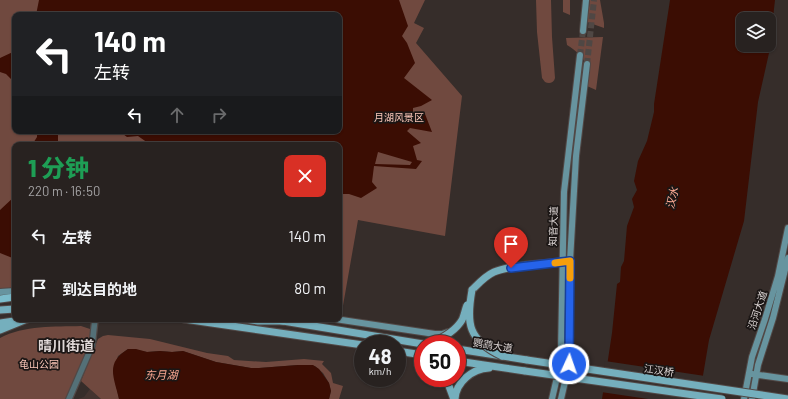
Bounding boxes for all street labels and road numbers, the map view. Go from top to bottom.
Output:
street label: 知音大道 [546,206,560,246]
street label: 沿河大道 [745,289,769,331]
street label: 鹦鹉大道 [472,336,514,354]
street label: 江汉桥 [643,362,675,378]

